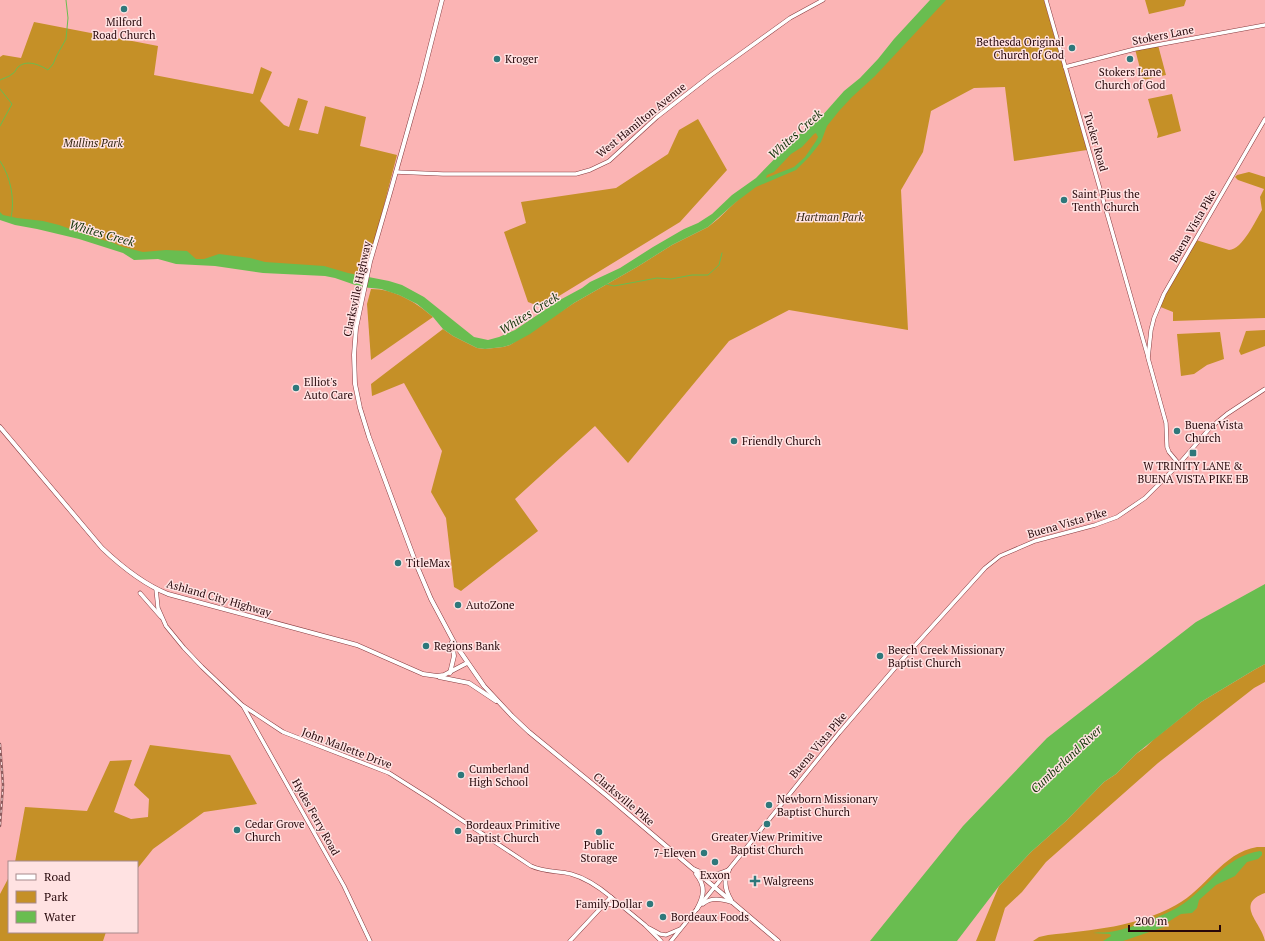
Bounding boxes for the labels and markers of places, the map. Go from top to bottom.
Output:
marker: Milford Road Church [119,4,129,14]
place label: Milford Road Church [93,15,156,42]
place label: Bethesda Original Church of God [976,35,1064,62]
marker: Bethesda Original Church of God [1067,43,1077,53]
place label: Kroger [505,52,539,66]
marker: Kroger [492,54,502,64]
marker: Stokers Lane Church of God [1125,54,1135,64]
place label: Stokers Lane Church of God [1095,65,1165,92]
place label: Saint Pius the Tenth Church [1072,187,1140,214]
marker: Saint Pius the Tenth Church [1059,195,1069,205]
place label: Elliot's Auto Care [304,375,354,402]
marker: Elliot's Auto Care [291,383,301,393]
place label: Buena Vista Church [1185,418,1244,445]
marker: Buena Vista Church [1172,426,1182,436]
place label: Friendly Church [742,434,821,448]
marker: Friendly Church [729,436,739,446]
marker: W TRINITY LANE & BUENA VISTA PIKE EB [1188,448,1198,458]
place label: W TRINITY LANE & BUENA VISTA PIKE EB [1137,459,1249,486]
place label: TitleMax [406,556,450,570]
marker: TitleMax [393,558,403,568]
place label: AutoZone [466,598,515,612]
marker: AutoZone [453,600,463,610]
place label: Regions Bank [434,639,500,653]
marker: Regions Bank [421,641,431,651]
place label: Beech Creek Missionary Baptist Church [888,643,1005,670]
marker: Beech Creek Missionary Baptist Church [875,651,885,661]
place label: Cumberland High School [469,762,529,789]
marker: Cumberland High School [456,770,466,780]
place label: Newborn Missionary Baptist Church [777,792,878,819]
marker: Newborn Missionary Baptist Church [764,800,774,810]
place label: Cedar Grove Church [245,817,305,844]
place label: Bordeaux Primitive Baptist Church [466,818,561,845]
marker: Greater View Primitive Baptist Church [762,819,772,829]
marker: Cedar Grove Church [232,825,242,835]
marker: Bordeaux Primitive Baptist Church [453,826,463,836]
marker: Public Storage [594,827,604,837]
place label: Greater View Primitive Baptist Church [711,830,823,857]
place label: Public Storage [580,838,618,865]
place label: 7-Eleven [654,846,696,860]
marker: 7-Eleven [699,848,709,858]
marker: Exxon [710,857,720,867]
place label: Exxon [700,868,731,882]
place label: Walgreens [763,874,814,888]
marker: Walgreens [750,876,760,886]
place label: Family Dollar [576,897,643,911]
marker: Family Dollar [645,899,655,909]
place label: Bordeaux Foods [671,910,749,924]
marker: Bordeaux Foods [658,912,668,922]

